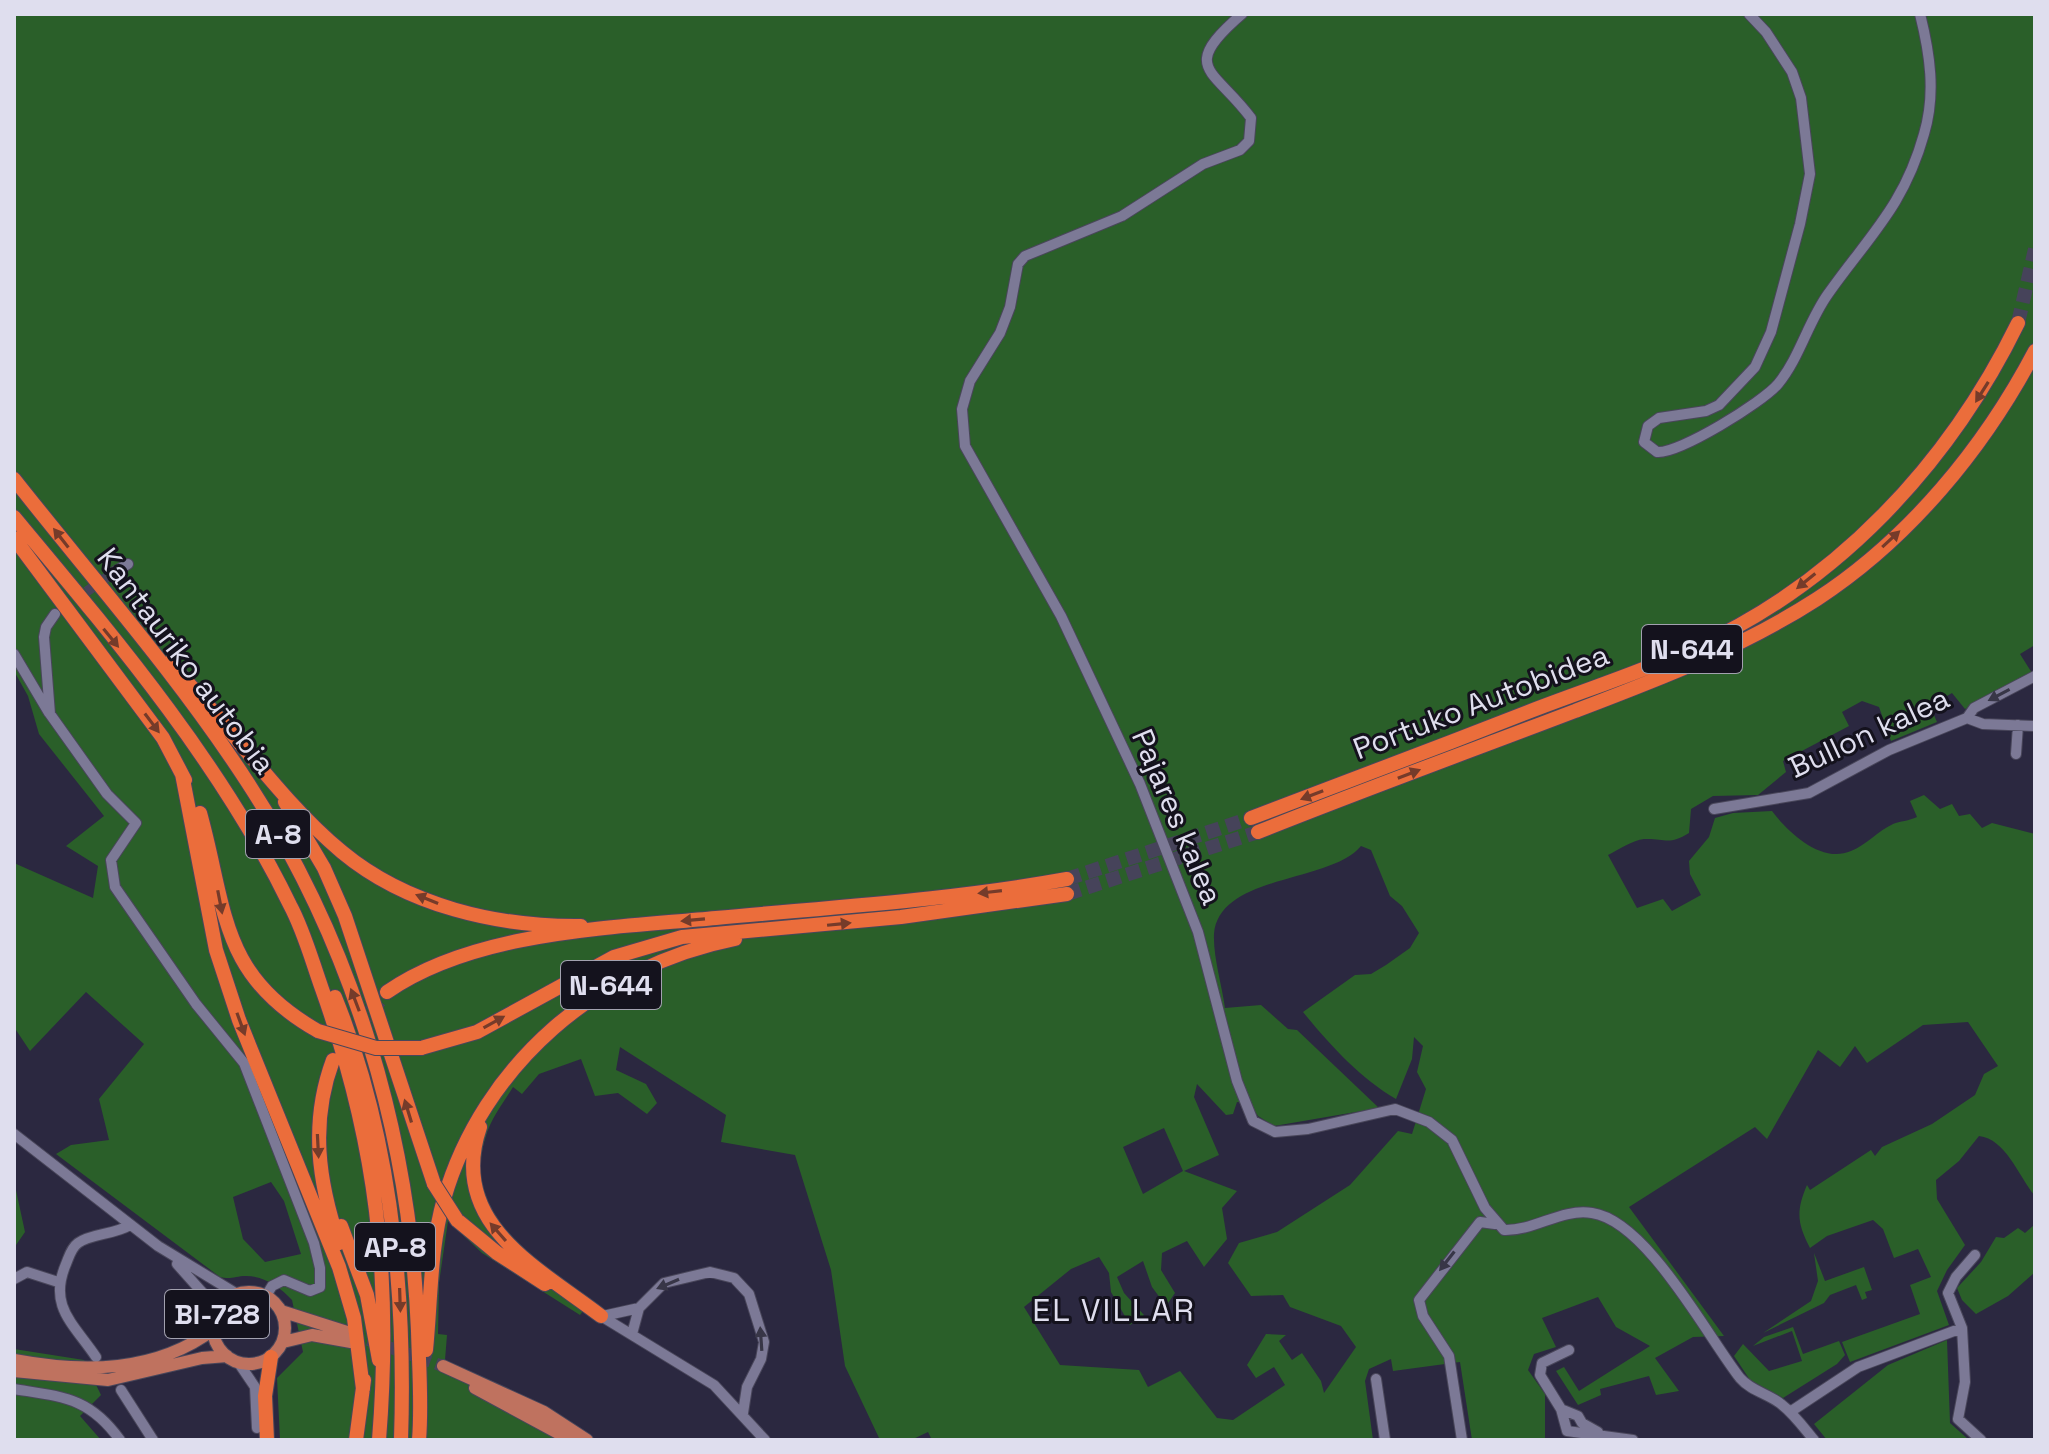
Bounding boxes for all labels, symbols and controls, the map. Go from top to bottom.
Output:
one-way arrow [1974,381,1989,402]
one-way arrow [53,528,70,548]
one-way arrow [1882,531,1901,549]
street label: Kantauriko autobia [88,540,284,782]
one-way arrow [1796,572,1816,589]
road number: N-644 [1642,625,1742,673]
one-way arrow [102,628,118,648]
street label: Portuko Autobidea [1347,635,1614,768]
street label: Bullon kalea [1782,678,1955,787]
one-way arrow [1987,688,2010,701]
one-way arrow [144,712,160,734]
street label: Pajares kalea [1123,723,1232,911]
one-way arrow [1397,767,1421,779]
one-way arrow [1300,789,1324,802]
road number: A-8 [246,810,310,858]
one-way arrow [977,885,1002,898]
one-way arrow [214,889,226,914]
one-way arrow [415,892,439,905]
one-way arrow [680,914,705,927]
one-way arrow [827,917,852,930]
road number: N-644 [561,961,661,1009]
one-way arrow [348,988,361,1012]
one-way arrow [235,1012,248,1036]
one-way arrow [483,1015,506,1029]
one-way arrow [401,1098,414,1122]
one-way arrow [312,1134,325,1159]
one-way arrow [490,1222,507,1242]
road number: AP-8 [355,1223,435,1271]
one-way arrow [1439,1251,1455,1271]
one-way arrow [656,1277,679,1290]
one-way arrow [393,1288,406,1313]
road number: BI-728 [165,1290,269,1338]
district label: EL VILLAR [1032,1290,1196,1330]
one-way arrow [755,1326,768,1351]

